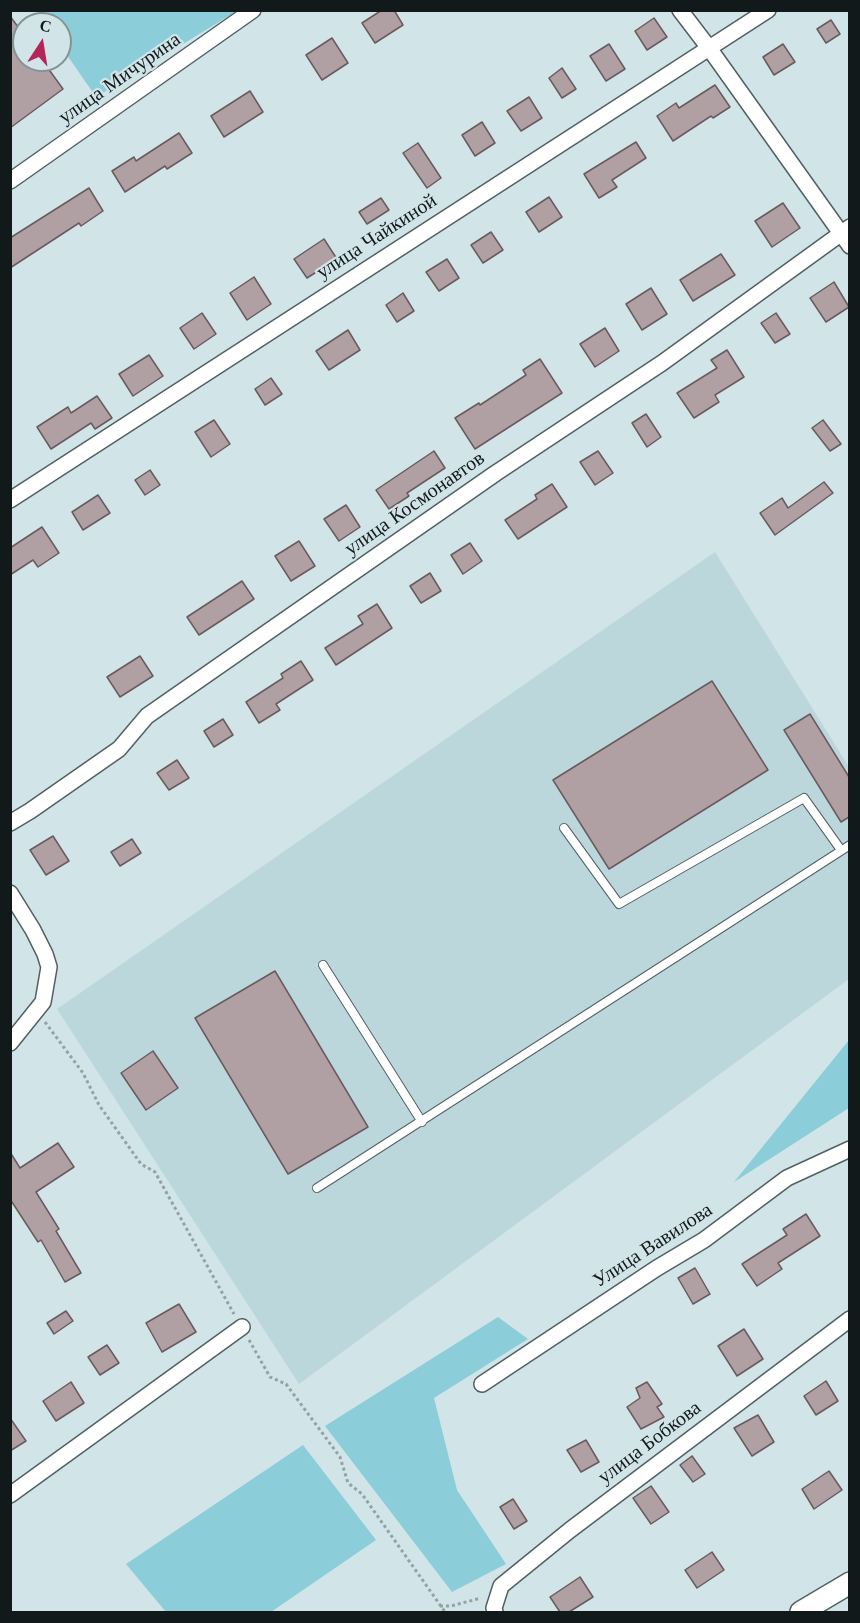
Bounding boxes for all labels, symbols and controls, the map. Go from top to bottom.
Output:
north arrow [12,12,72,72]
text: С [38,16,53,35]
street label: улица Мичурина [54,28,186,130]
street label: улица Чайкиной [312,189,442,285]
street label: улица Космонавтов [340,447,490,561]
street label: Улица Вавилова [589,1198,717,1294]
street label: улица Бобкова [594,1396,706,1490]

